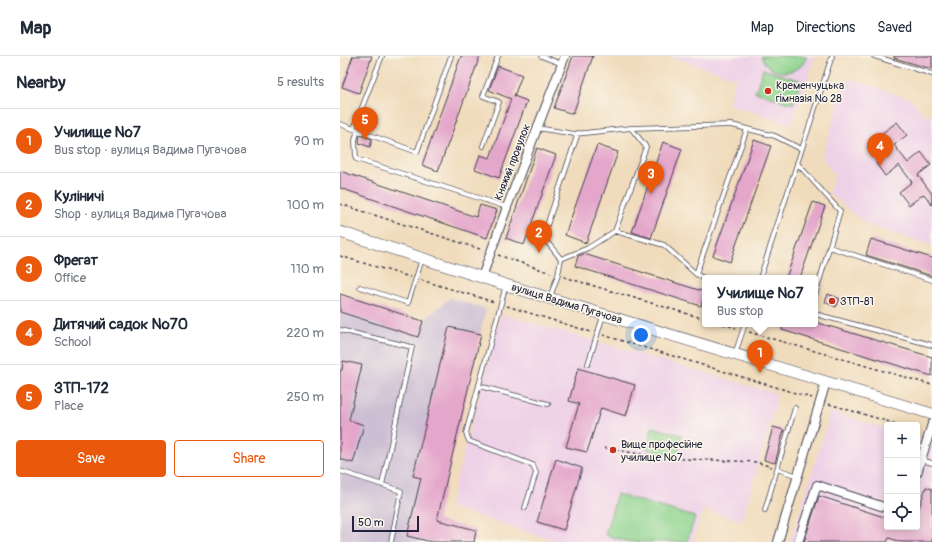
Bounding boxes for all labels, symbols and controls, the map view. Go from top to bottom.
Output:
text: Map [20,16,51,40]
text: Map [751,19,774,36]
text: Directions [796,19,855,36]
text: Saved [877,19,912,36]
text: Nearby [16,72,65,93]
text: 5 results [277,74,324,90]
place label: Кременчуцька гімназія № 28 [776,79,844,105]
marker: Кременчуцька гімназія № 28 [763,86,773,96]
pin: 5 [352,107,378,140]
street label: Княжий провулок [492,122,533,202]
text: Училище №7 [54,123,141,142]
text: 1 [26,133,32,149]
text: 90 m [294,133,324,149]
pin: 4 [867,133,893,166]
text: Bus stop · вулиця Вадима Пугачова [54,142,247,158]
pin: 3 [638,161,664,194]
text: Куліничі [54,187,104,206]
text: 2 [25,197,33,213]
text: 100 m [287,197,324,213]
text: Shop · вулиця Вадима Пугачова [54,206,227,222]
pin: 2 [526,220,552,253]
text: Фрегат [54,251,98,270]
text: 3 [25,261,33,277]
text: 110 m [291,261,324,277]
text: Office [54,270,86,286]
popup [702,275,818,327]
street label: вулиця Вадима Пугачова [510,280,624,327]
text: Училище №7 [717,284,803,303]
place label: ЗТП-81 [840,295,874,308]
marker: ЗТП-81 [827,296,837,306]
text: Bus stop [717,303,763,319]
text: Дитячий садок №70 [54,315,188,334]
text: 4 [25,325,33,341]
text: 220 m [286,325,324,341]
your location [631,325,651,345]
text: School [54,334,91,350]
pin: 1 [747,340,773,373]
text: ЗТП-172 [54,379,109,398]
text: 5 [25,389,33,405]
text: 250 m [286,389,324,405]
text: Place [54,398,83,414]
map controls [884,422,920,530]
button: + [884,422,920,458]
place label: Вище професійне училище №7 [620,438,703,464]
button: Save [16,440,166,477]
button: Share [174,440,324,477]
marker: Вище професійне училище №7 [608,445,618,455]
button: − [884,458,920,494]
button: locate [884,494,920,530]
scale bar [352,514,419,533]
text: 50 m [358,516,384,529]

